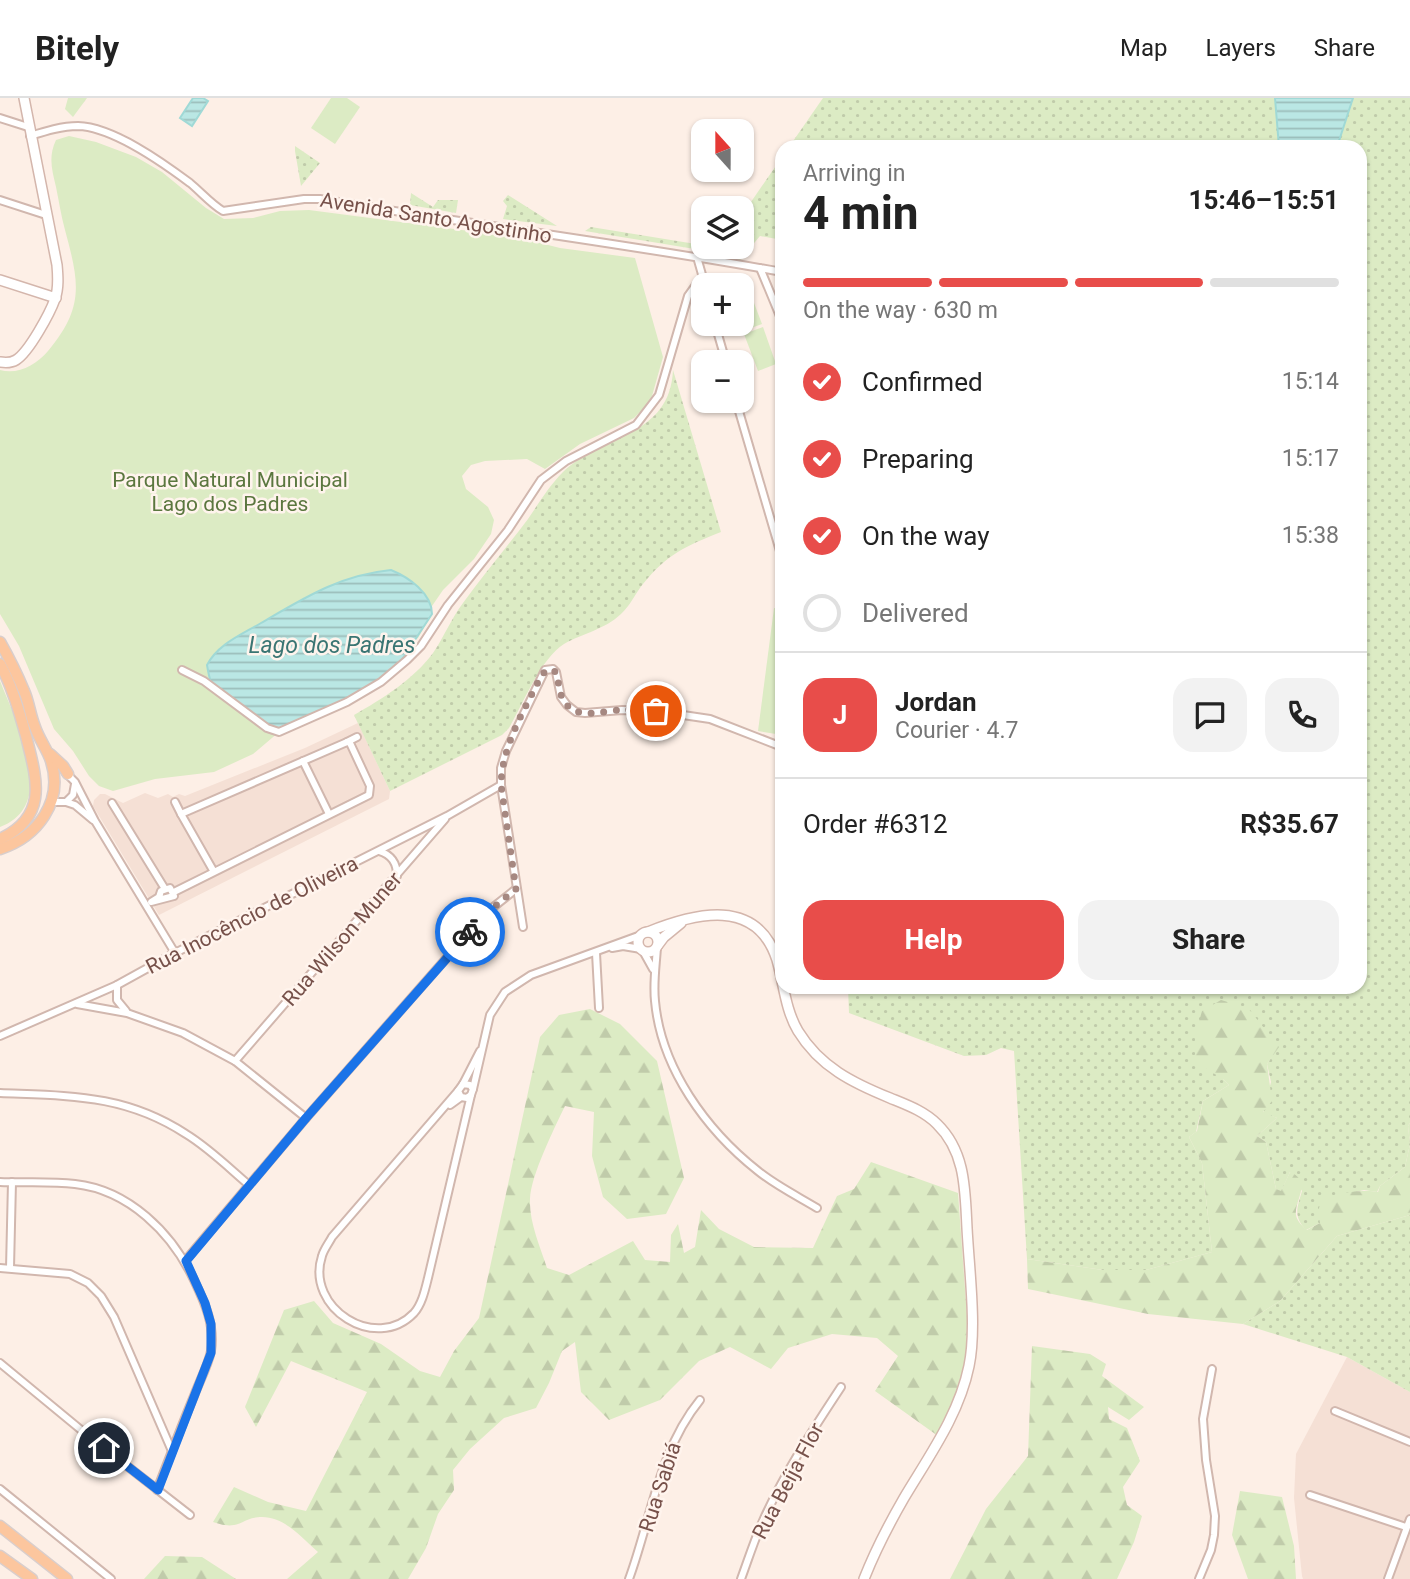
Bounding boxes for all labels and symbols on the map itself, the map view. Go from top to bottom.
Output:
north arrow [691,119,754,182]
street label: Avenida Santo Agostinho [318,188,554,248]
park label: Parque Natural Municipal Lago dos Padres [112,468,348,516]
water label: Lago dos Padres [249,632,415,659]
pin [626,681,686,741]
street label: Rua Inocêncio de Oliveira [142,851,362,979]
street label: Rua Wilson Muner [277,867,407,1011]
courier [435,897,505,967]
pin [74,1418,134,1478]
street label: Rua Beíja Flor [747,1419,829,1543]
street label: Rua Sabiá [634,1439,686,1535]

